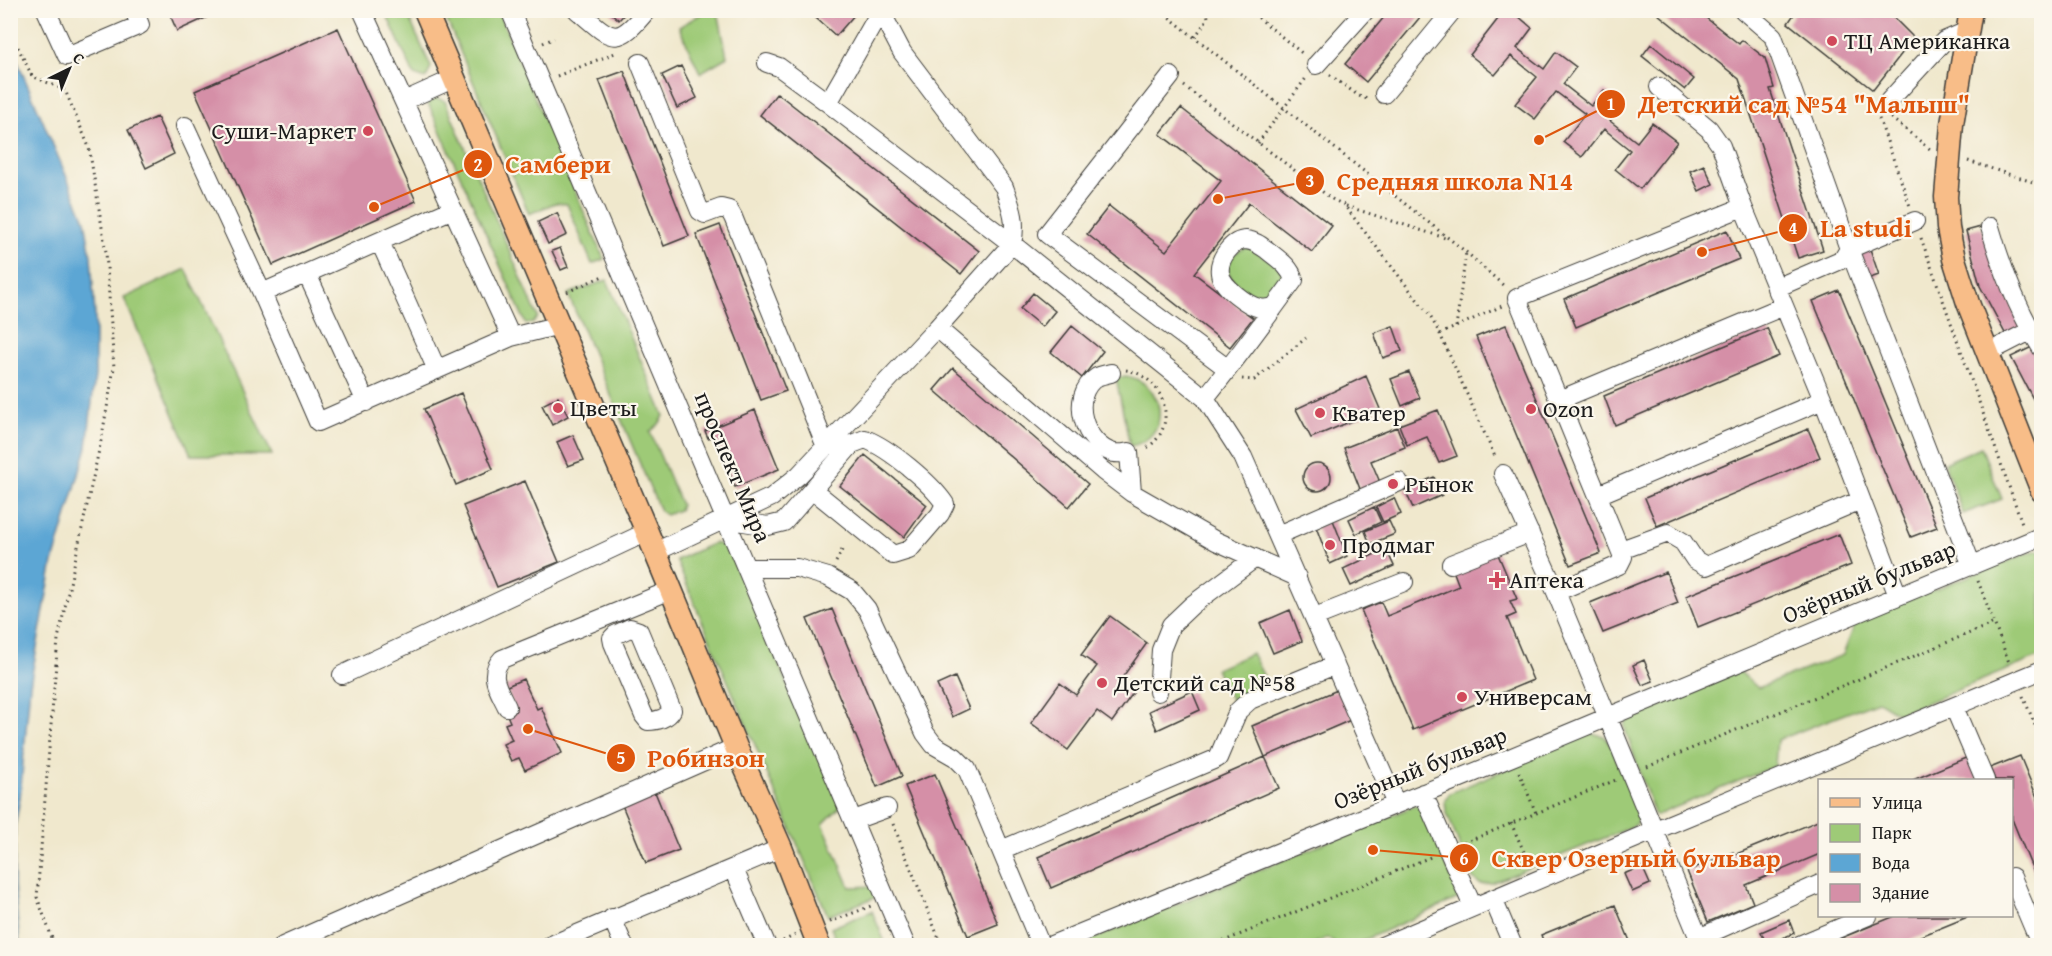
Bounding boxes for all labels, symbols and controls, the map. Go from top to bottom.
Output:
place label: ТЦ Американка [1844,23,2011,58]
marker: ТЦ Американка [1825,34,1839,48]
north arrow [39,39,99,99]
text: С [68,46,91,70]
callout: Детский сад №54 "Малыш" [1596,82,1982,126]
text: Детский сад №54 "Малыш" [1637,84,1970,123]
text: 1 [1606,90,1616,117]
place label: Суши-Маркет [211,113,356,148]
marker: Суши-Маркет [361,124,375,138]
callout: Самбери [463,142,623,186]
text: Самбери [505,144,611,183]
text: 2 [473,151,483,178]
callout: Средняя школа N14 [1295,159,1585,203]
text: Средняя школа N14 [1337,161,1573,200]
text: 3 [1305,167,1315,194]
callout: La studi [1778,206,1924,250]
text: La studi [1820,208,1912,247]
text: 4 [1788,214,1798,241]
street label: проспект Мира [686,386,781,548]
place label: Цветы [570,390,637,425]
place label: Ozon [1543,391,1594,426]
place label: Кватер [1332,395,1406,430]
marker: Цветы [551,401,565,415]
marker: Ozon [1524,402,1538,416]
marker: Кватер [1313,406,1327,420]
place label: Рынок [1405,466,1474,501]
marker: Рынок [1386,477,1400,491]
place label: Продмаг [1342,527,1434,562]
street label: Озёрный бульвар [1777,531,1961,632]
marker: Продмаг [1323,538,1337,552]
place label: Аптека [1509,562,1585,597]
marker: Аптека [1490,573,1504,587]
place label: Детский сад №58 [1113,665,1295,700]
marker: Детский сад №58 [1095,676,1109,690]
place label: Универсам [1474,679,1592,714]
marker: Универсам [1455,690,1469,704]
street label: Озёрный бульвар [1328,717,1512,818]
callout: Робинзон [606,736,777,780]
text: Робинзон [647,738,765,777]
text: 5 [616,744,626,771]
legend [1818,779,2013,917]
text: Улица [1872,789,1923,816]
text: Парк [1872,819,1912,846]
callout: Сквер Озерный бульвар [1449,836,1792,880]
text: Сквер Озерный бульвар [1491,838,1781,877]
text: 6 [1459,845,1469,872]
text: Вода [1872,849,1910,876]
text: Здание [1872,879,1929,906]

